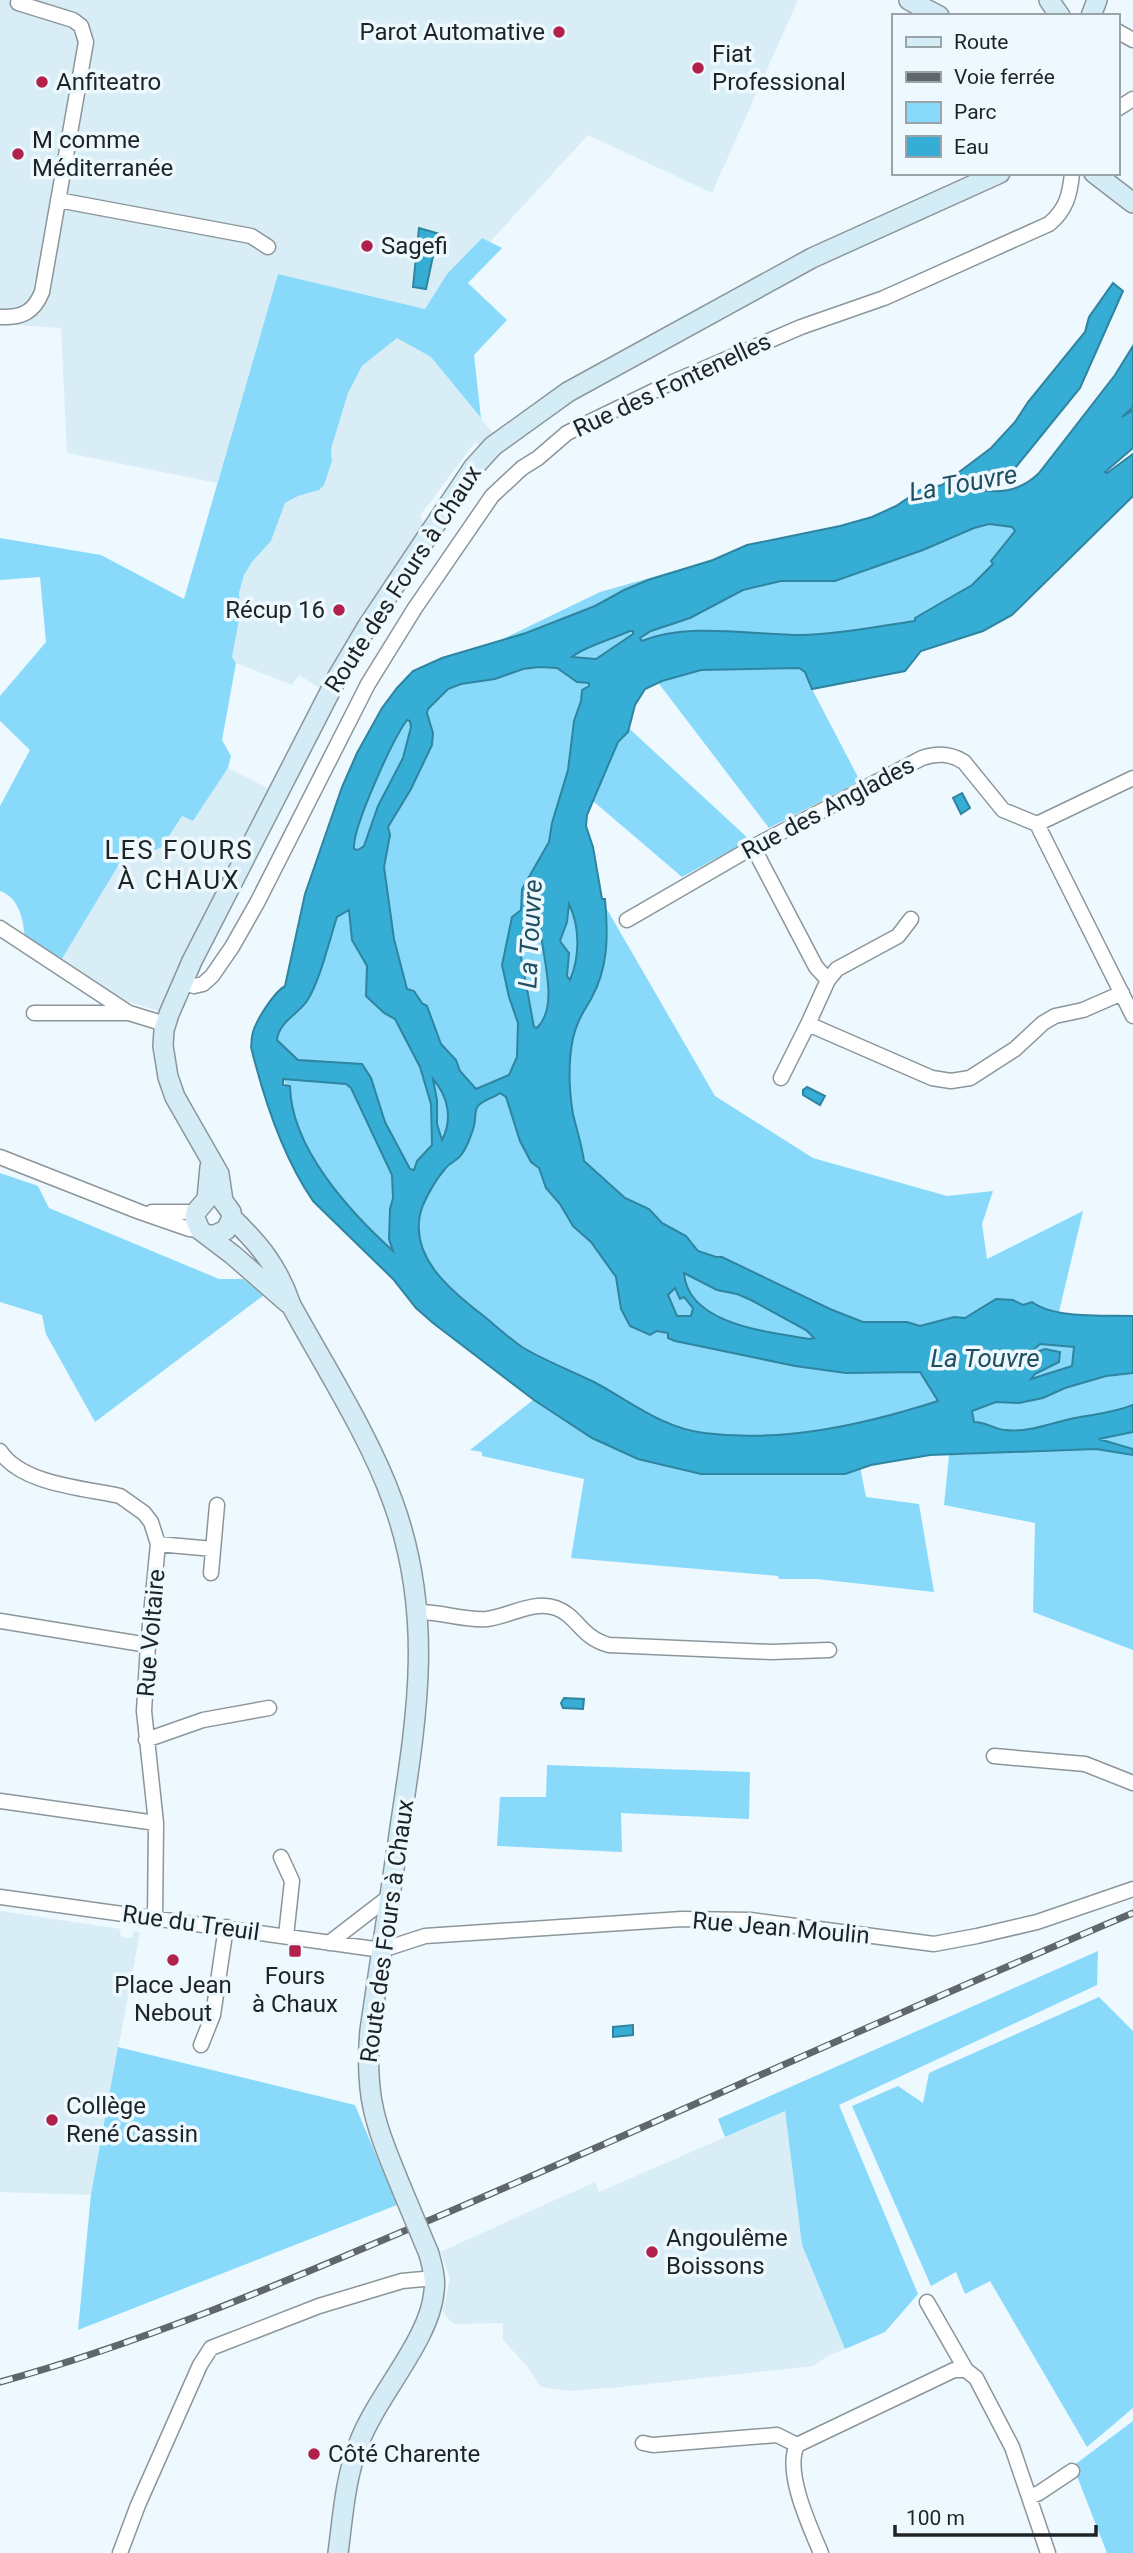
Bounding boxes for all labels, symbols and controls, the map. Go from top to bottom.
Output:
legend [892,14,1119,175]
place label: Parot Automative [359,18,545,46]
marker: Parot Automative [551,24,567,40]
text: Route [954,30,1009,54]
place label: Fiat Professional [712,40,846,96]
marker: Fiat Professional [690,60,706,76]
text: Voie ferrée [954,65,1055,89]
place label: Anfiteatro [56,68,161,96]
marker: Anfiteatro [34,74,50,90]
text: Parc [954,100,996,124]
place label: M comme Méditerranée [32,126,173,182]
text: Eau [954,135,989,159]
marker: M comme Méditerranée [10,146,26,162]
place label: Sagefi [381,232,448,260]
marker: Sagefi [359,238,375,254]
street label: Rue des Fontenelles [569,327,775,443]
water label: La Touvre [907,459,1019,507]
street label: Route des Fours à Chaux [319,460,487,698]
place label: Récup 16 [225,596,325,624]
marker: Récup 16 [331,602,347,618]
street label: Rue des Anglades [737,751,919,865]
district label: LES FOURS À CHAUX [104,835,254,895]
water label: La Touvre [512,879,548,989]
water label: La Touvre [930,1343,1040,1373]
street label: Rue Voltaire [131,1568,171,1698]
street label: Route des Fours à Chaux [355,1798,419,2064]
street label: Rue du Treuil [121,1900,261,1946]
street label: Rue Jean Moulin [691,1906,871,1950]
marker: Fours à Chaux [287,1943,303,1959]
marker: Place Jean Nebout [165,1952,181,1968]
place label: Fours à Chaux [252,1962,338,2018]
place label: Place Jean Nebout [114,1971,232,2027]
place label: Collège René Cassin [66,2092,198,2148]
marker: Collège René Cassin [44,2112,60,2128]
place label: Angoulême Boissons [666,2224,788,2280]
marker: Angoulême Boissons [644,2244,660,2260]
place label: Côté Charente [328,2440,480,2468]
marker: Côté Charente [306,2446,322,2462]
scale bar [895,2494,1096,2538]
text: 100 m [906,2506,965,2530]

